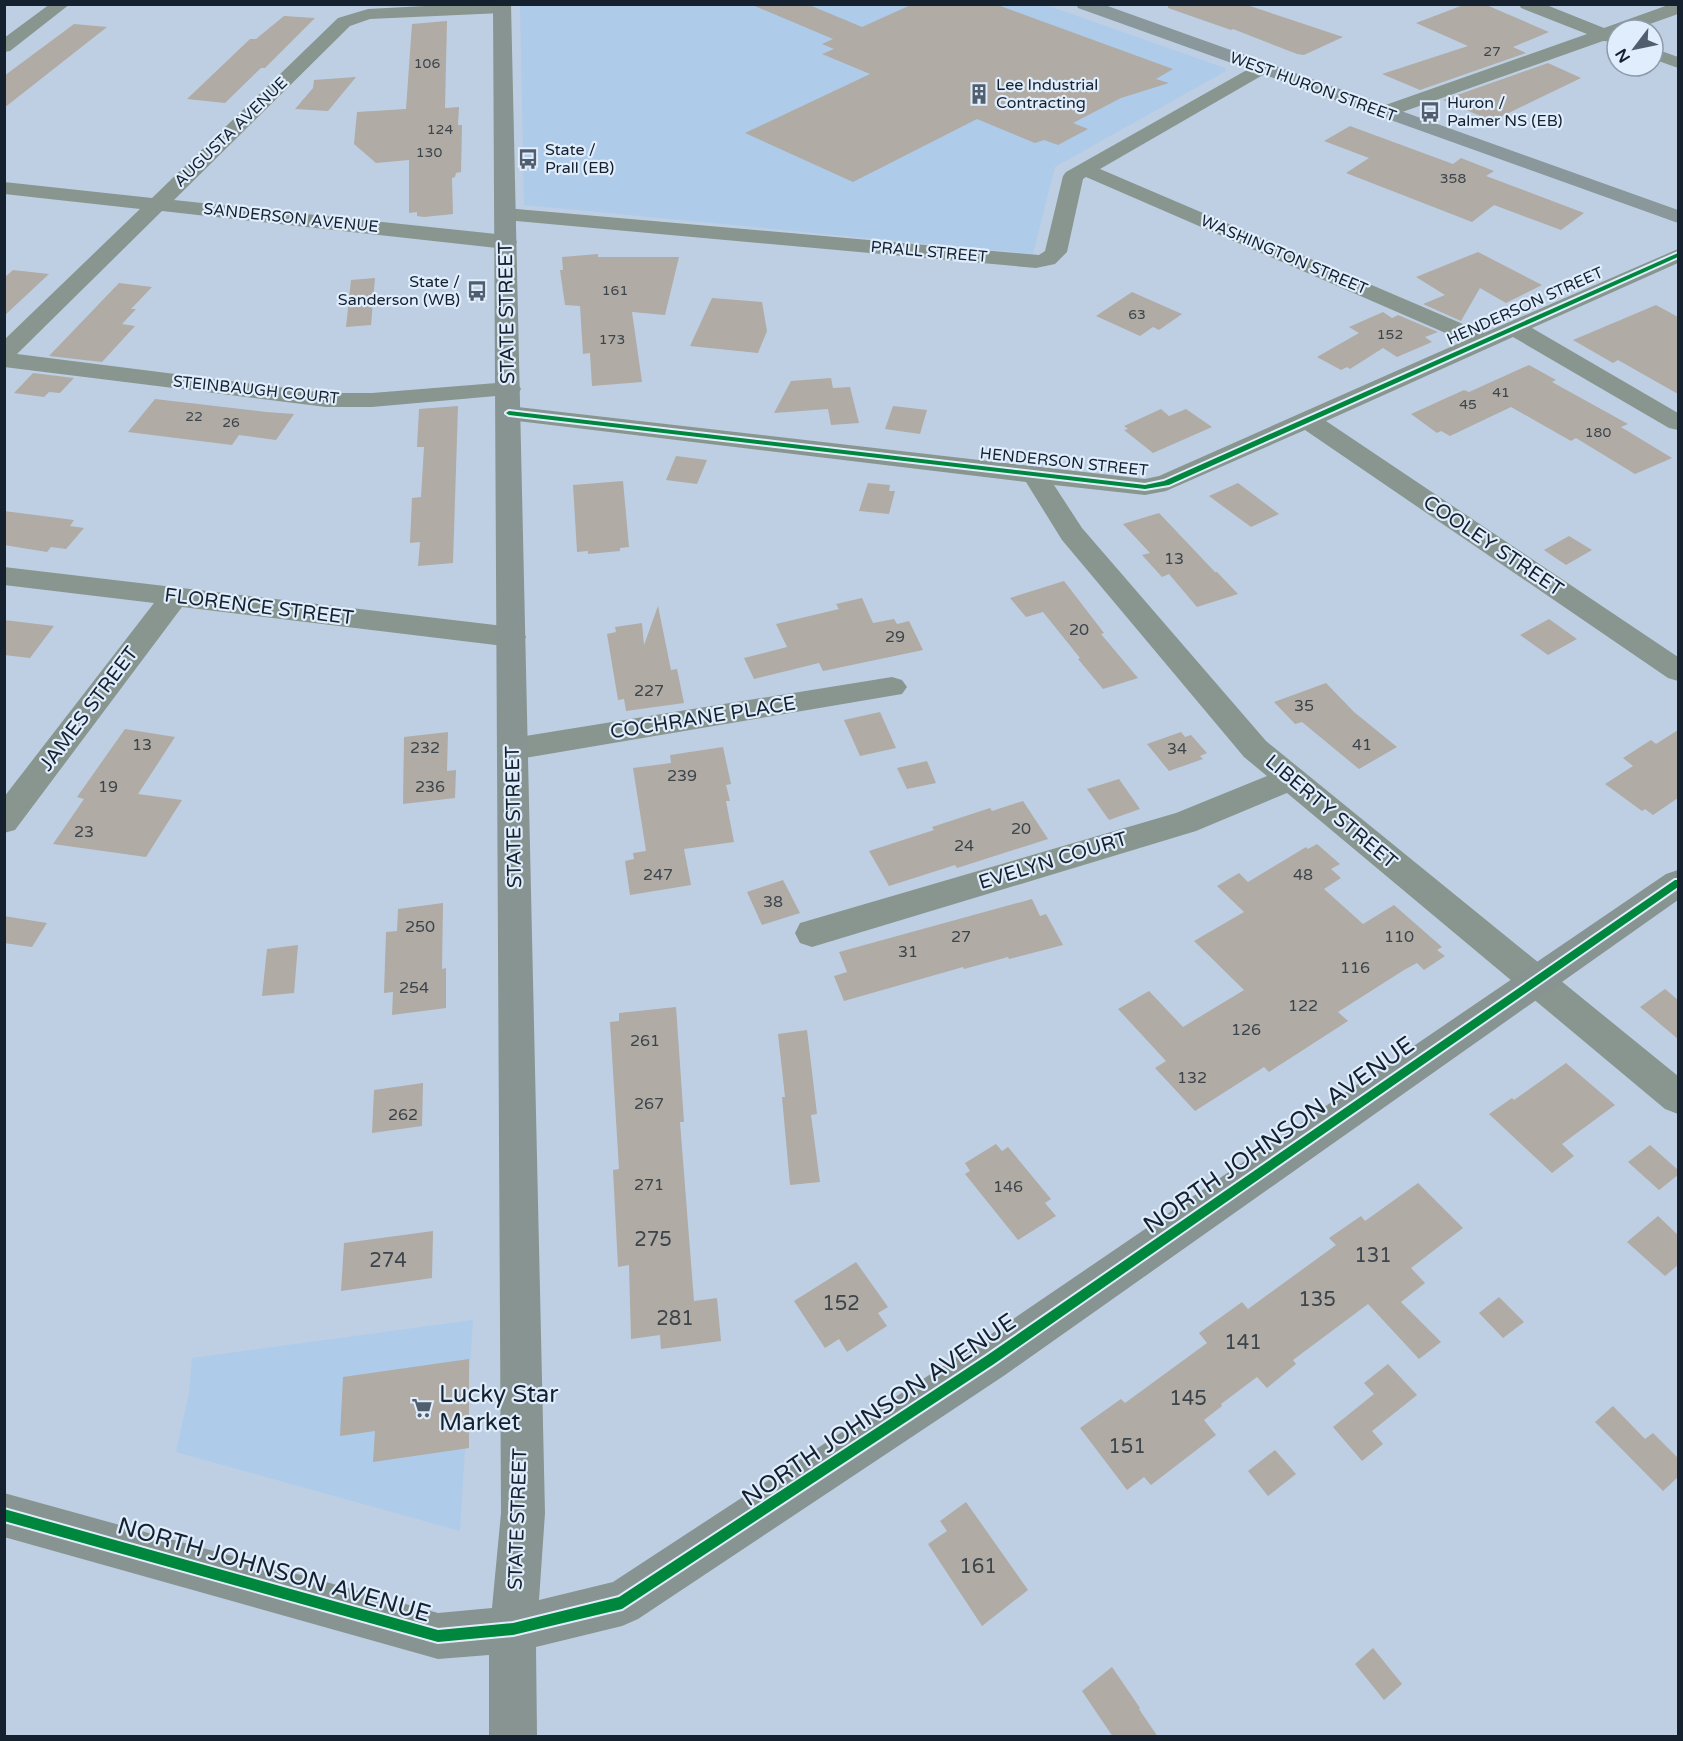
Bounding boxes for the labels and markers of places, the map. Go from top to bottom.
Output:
place label: Lee Industrial Contracting [996,75,1098,113]
building icon: Lee Industrial Contracting [967,82,991,106]
place label: Huron / Palmer NS (EB) [1447,93,1563,131]
bus stop icon: Huron / Palmer NS (EB) [1418,100,1442,124]
place label: State / Prall (EB) [545,140,614,178]
bus stop icon: State / Prall (EB) [516,147,540,171]
place label: State / Sanderson (WB) [338,272,460,310]
bus stop icon: State / Sanderson (WB) [465,279,489,303]
place label: Lucky Star Market [439,1380,559,1437]
supermarket icon: Lucky Star Market [410,1396,434,1420]

